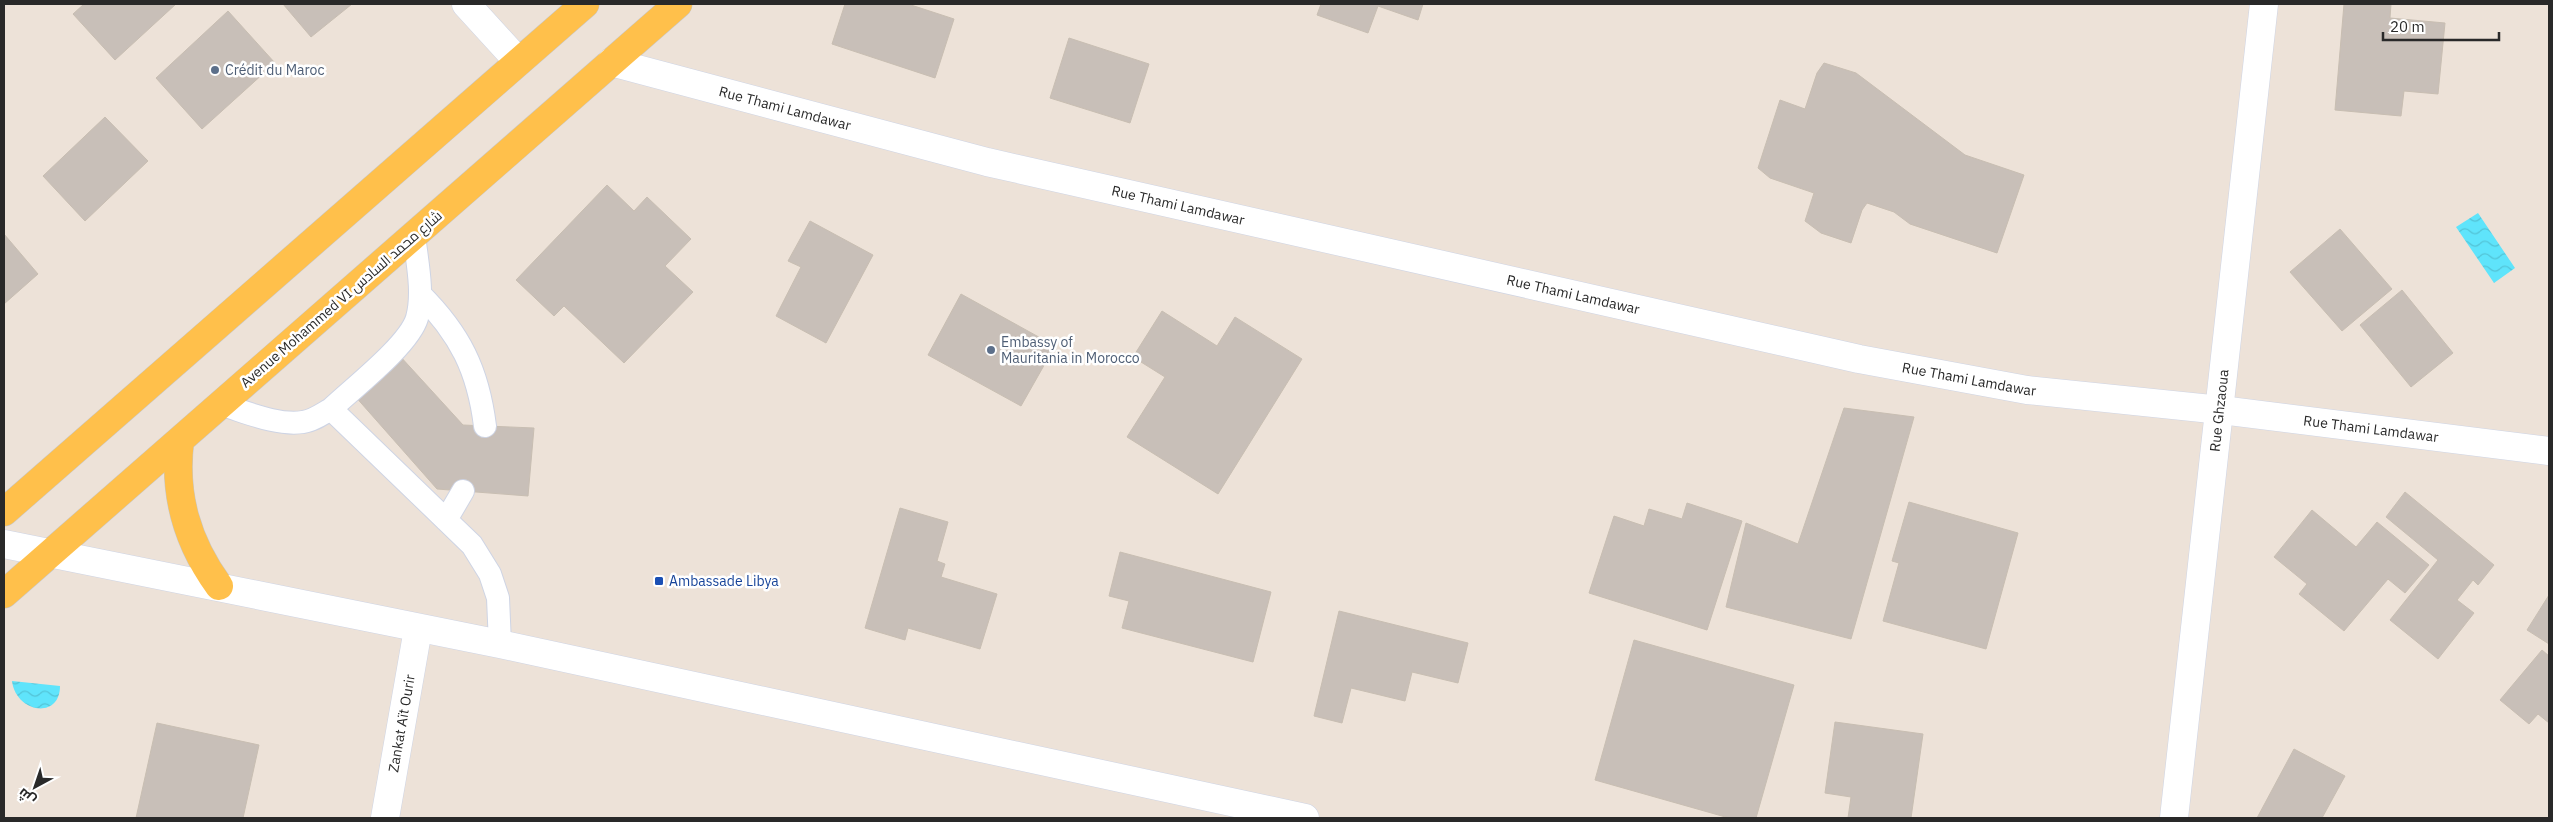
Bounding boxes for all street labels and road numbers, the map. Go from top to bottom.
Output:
street label: Rue Thami Lamdawar [717,82,853,134]
street label: Rue Thami Lamdawar [1110,181,1246,229]
street label: Avenue Mohammed VI شارع محمد السادس [236,206,446,392]
street label: Rue Thami Lamdawar [1505,271,1641,318]
street label: Rue Thami Lamdawar [1901,358,2037,400]
street label: Rue Ghzaoua [2206,368,2233,453]
street label: Rue Thami Lamdawar [2302,411,2439,446]
street label: Zankat Aït Ourir [384,673,419,774]

